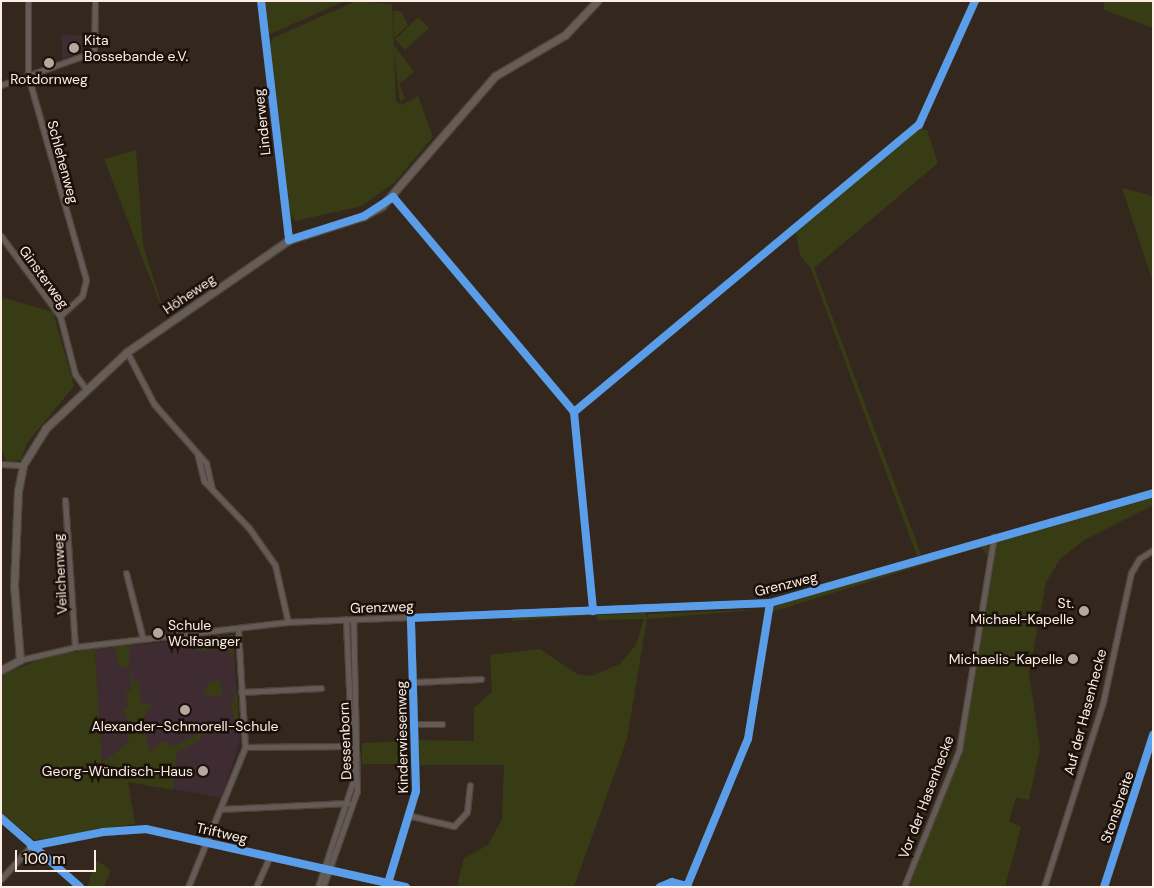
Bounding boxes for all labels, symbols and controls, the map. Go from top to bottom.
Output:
place label: Kita Bossebande e.V. [84,32,188,64]
marker: Kita Bossebande e.V. [68,42,80,54]
marker: Rotdornweg [43,57,55,69]
place label: Rotdornweg [10,71,88,87]
street label: Linderweg [250,88,274,156]
street label: Schlehenweg [44,119,82,205]
street label: Ginsterweg [16,242,72,312]
street label: Höheweg [160,270,218,318]
street label: Veilchenweg [49,533,71,615]
street label: Grenzweg [753,568,819,600]
place label: St. Michael-Kapelle [970,595,1074,628]
street label: Grenzweg [350,597,414,617]
marker: St. Michael-Kapelle [1078,605,1090,617]
place label: Schule Wolfsanger [168,617,240,650]
marker: Schule Wolfsanger [152,627,164,639]
street label: Auf der Hasenhecke [1060,647,1110,777]
place label: Michaelis-Kapelle [949,651,1063,667]
marker: Michaelis-Kapelle [1067,653,1079,665]
street label: Kinderwiesenweg [393,681,411,793]
street label: Dessenborn [335,702,355,780]
marker: Alexander-Schmorell-Schule [179,704,191,716]
place label: Alexander-Schmorell-Schule [92,718,278,734]
street label: Vor der Hasenhecke [895,733,957,861]
place label: Georg-Wündisch-Haus [42,763,193,779]
marker: Georg-Wündisch-Haus [197,765,209,777]
street label: Stonsbreite [1097,769,1137,845]
street label: Triftweg [195,819,249,847]
scale bar [18,840,99,872]
text: 100 m [23,849,66,869]

